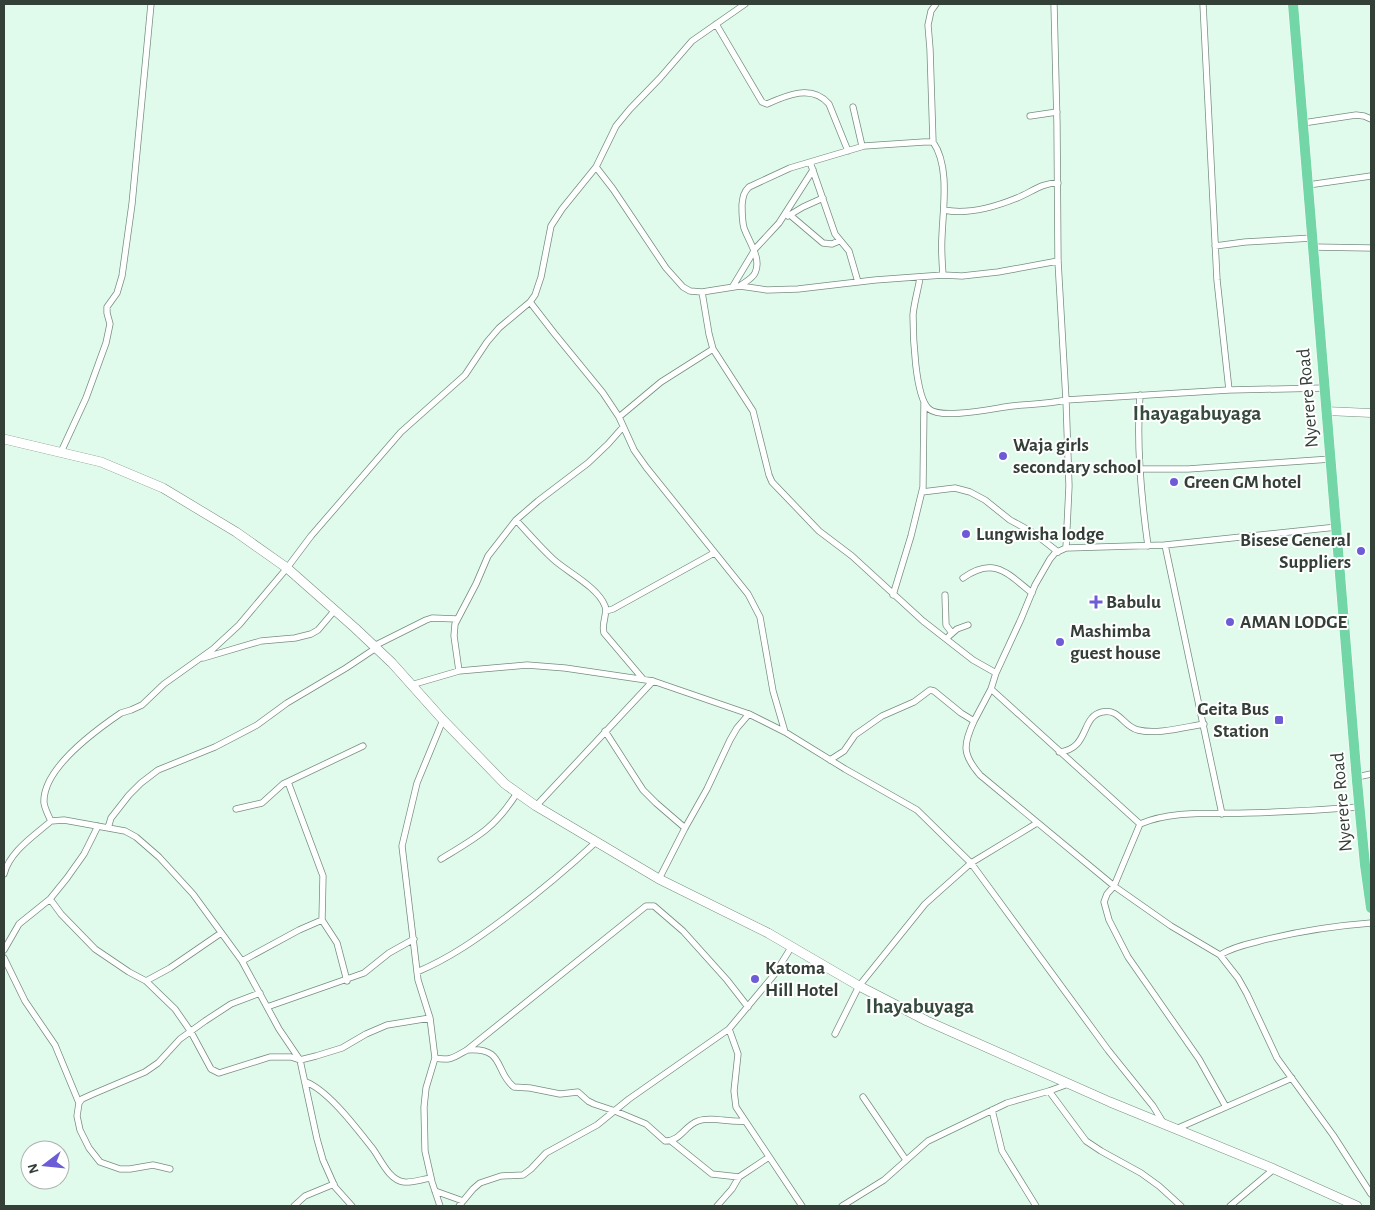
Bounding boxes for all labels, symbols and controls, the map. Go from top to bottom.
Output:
street label: Nyerere Road [1294,347,1322,448]
district label: Ihayagabuyaga [1133,403,1261,424]
place label: Waja girls secondary school [1013,436,1141,477]
marker: Waja girls secondary school [997,450,1009,462]
place label: Green GM hotel [1184,473,1302,492]
marker: Green GM hotel [1168,476,1180,488]
place label: Lungwisha lodge [976,525,1104,544]
marker: Lungwisha lodge [960,528,972,540]
place label: Bisese General Suppliers [1240,531,1351,572]
marker: Bisese General Suppliers [1355,545,1367,557]
place label: Babulu [1106,593,1161,612]
marker: Babulu [1090,596,1102,608]
place label: AMAN LODGE [1240,613,1348,632]
marker: AMAN LODGE [1224,616,1236,628]
place label: Mashimba guest house [1070,622,1161,663]
marker: Mashimba guest house [1054,636,1066,648]
place label: Geita Bus Station [1197,700,1269,741]
marker: Geita Bus Station [1273,714,1285,726]
street label: Nyerere Road [1328,751,1356,852]
place label: Katoma Hill Hotel [765,959,838,1000]
marker: Katoma Hill Hotel [749,973,761,985]
district label: Ihayabuyaga [866,996,974,1017]
north arrow [20,1140,70,1190]
text: N [25,1162,42,1175]

